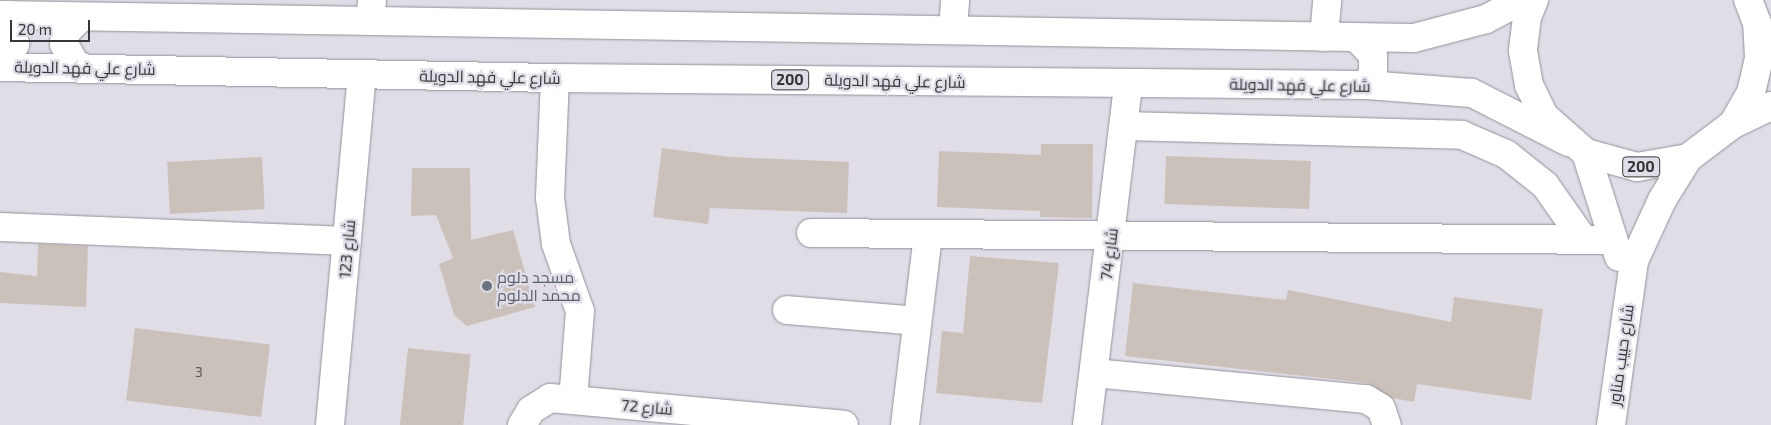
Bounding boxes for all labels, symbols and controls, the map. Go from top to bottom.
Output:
scale bar [12,10,92,42]
text: 20 m [18,20,52,38]
street label: شارع علي فهد الدويلة [14,57,156,79]
street label: شارع علي فهد الدويلة [419,66,561,88]
road number: 200 [770,68,810,92]
street label: شارع علي فهد الدويلة [824,70,966,92]
street label: شارع علي فهد الدويلة [1229,74,1371,96]
road number: 200 [1621,154,1661,180]
street label: شارع 123 [335,219,359,279]
street label: شارع 74 [1096,227,1122,281]
place label: مسجد دلوم محمد الدلوم [497,267,581,305]
marker: مسجد دلوم محمد الدلوم [481,280,493,292]
street label: شارع حبيب مناور [1604,303,1638,407]
house number: 3 [195,364,203,380]
street label: شارع 72 [620,395,674,419]

